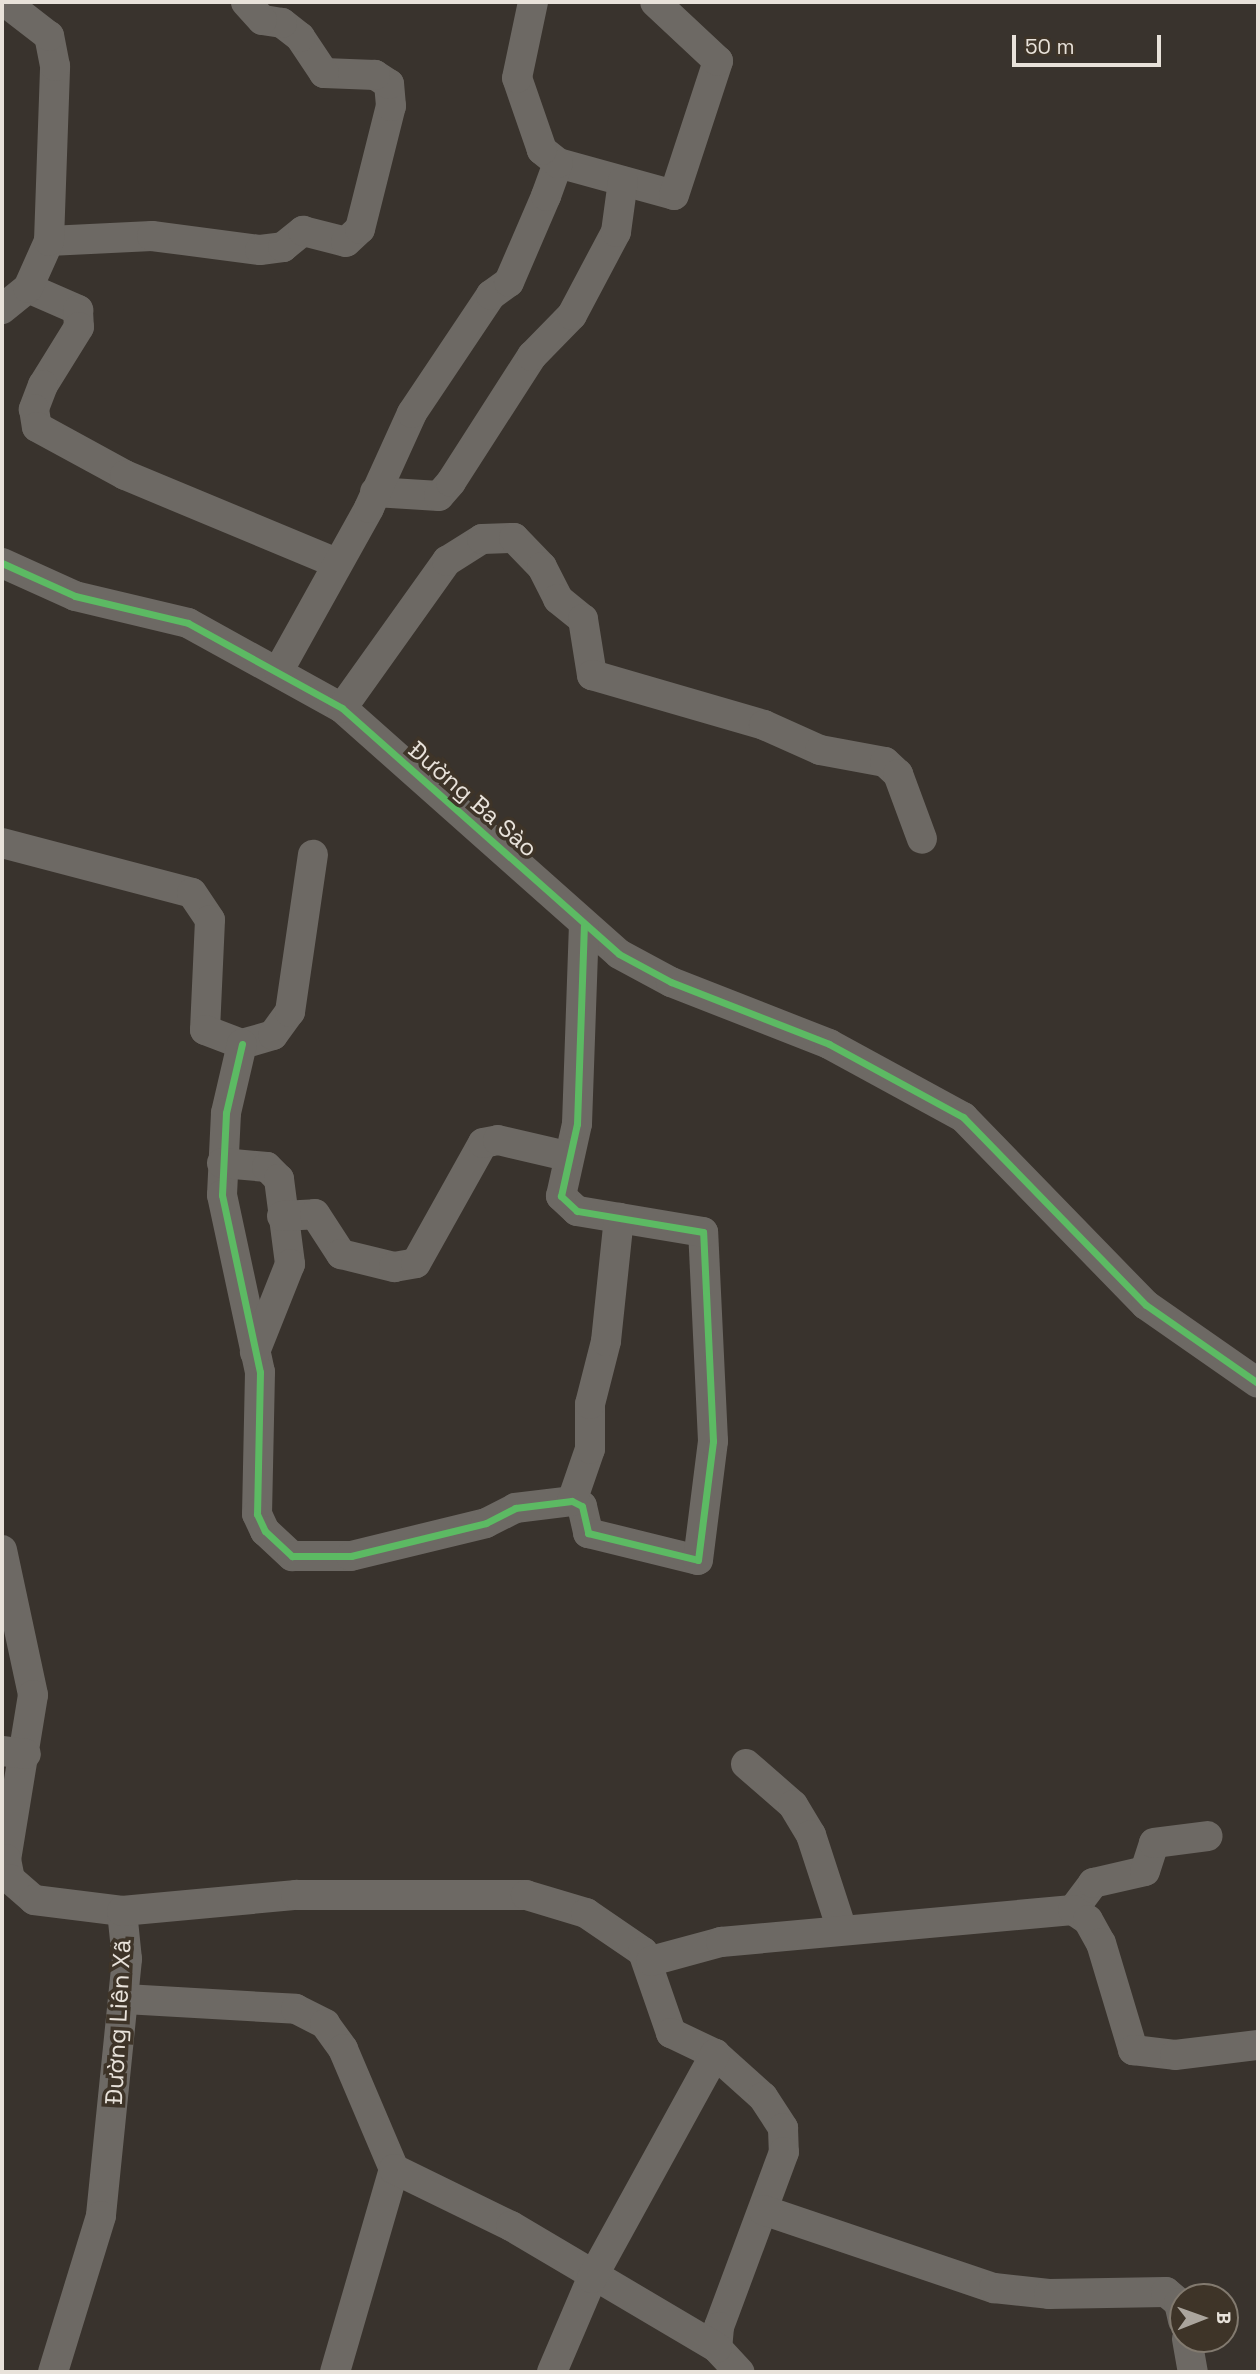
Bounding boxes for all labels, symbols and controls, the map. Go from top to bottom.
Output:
scale bar [1015,21,1164,65]
text: 50 m [1025,33,1075,60]
street label: Đường Ba Sào [403,735,543,863]
street label: Đường Liên Xã [99,1939,137,2105]
north arrow [1169,2283,1239,2353]
text: B [1211,2311,1236,2324]

